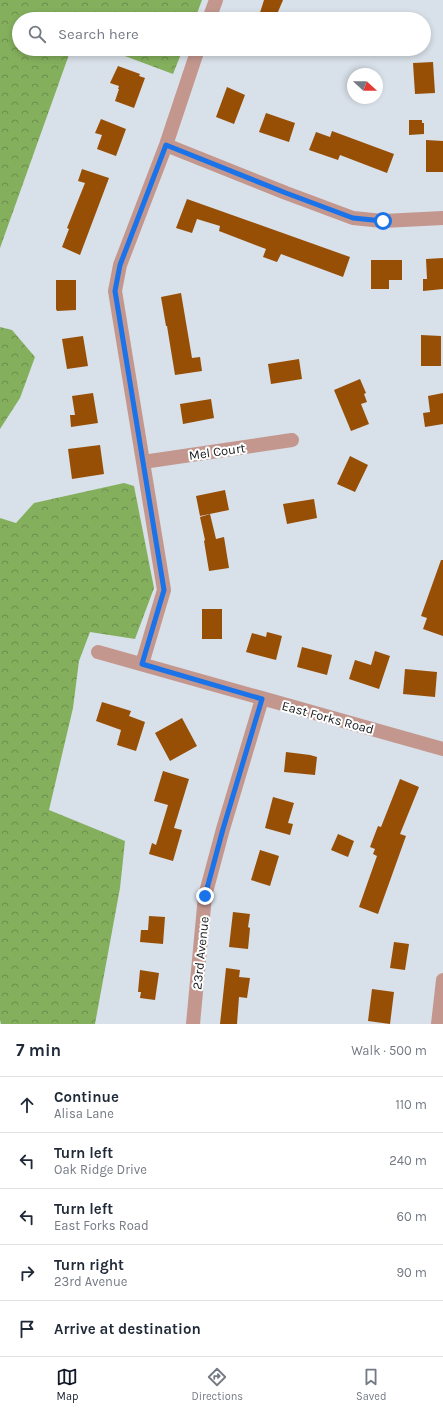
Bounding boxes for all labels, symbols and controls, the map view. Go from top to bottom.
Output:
search box [12,12,431,56]
icon: search [26,23,48,45]
text: Search here [58,25,139,43]
north arrow [347,68,383,104]
route start [374,212,392,230]
street label: Mel Court [188,440,246,463]
street label: East Forks Road [280,698,376,737]
route end [196,887,214,905]
street label: 23rd Avenue [189,915,212,990]
text: 7 min [16,1040,61,1060]
text: Walk · 500 m [351,1043,427,1058]
text: Continue [54,1088,119,1106]
icon: ahead [16,1094,38,1116]
text: 110 m [395,1097,427,1112]
text: Alisa Lane [54,1106,114,1121]
text: Turn left [54,1144,113,1162]
icon: left [16,1150,38,1172]
text: 240 m [389,1153,427,1168]
text: Oak Ridge Drive [54,1162,147,1177]
text: Turn left [54,1200,113,1218]
icon: left [16,1206,38,1228]
text: 60 m [397,1209,427,1224]
text: East Forks Road [54,1218,149,1233]
text: Turn right [54,1256,124,1274]
icon: right [16,1262,38,1284]
text: 90 m [396,1265,427,1280]
text: 23rd Avenue [54,1274,127,1289]
icon: arrive [16,1318,38,1340]
text: Arrive at destination [54,1320,201,1338]
tab: Map [56,1366,78,1403]
tab: Directions [191,1366,243,1403]
tab: Saved [356,1366,387,1403]

